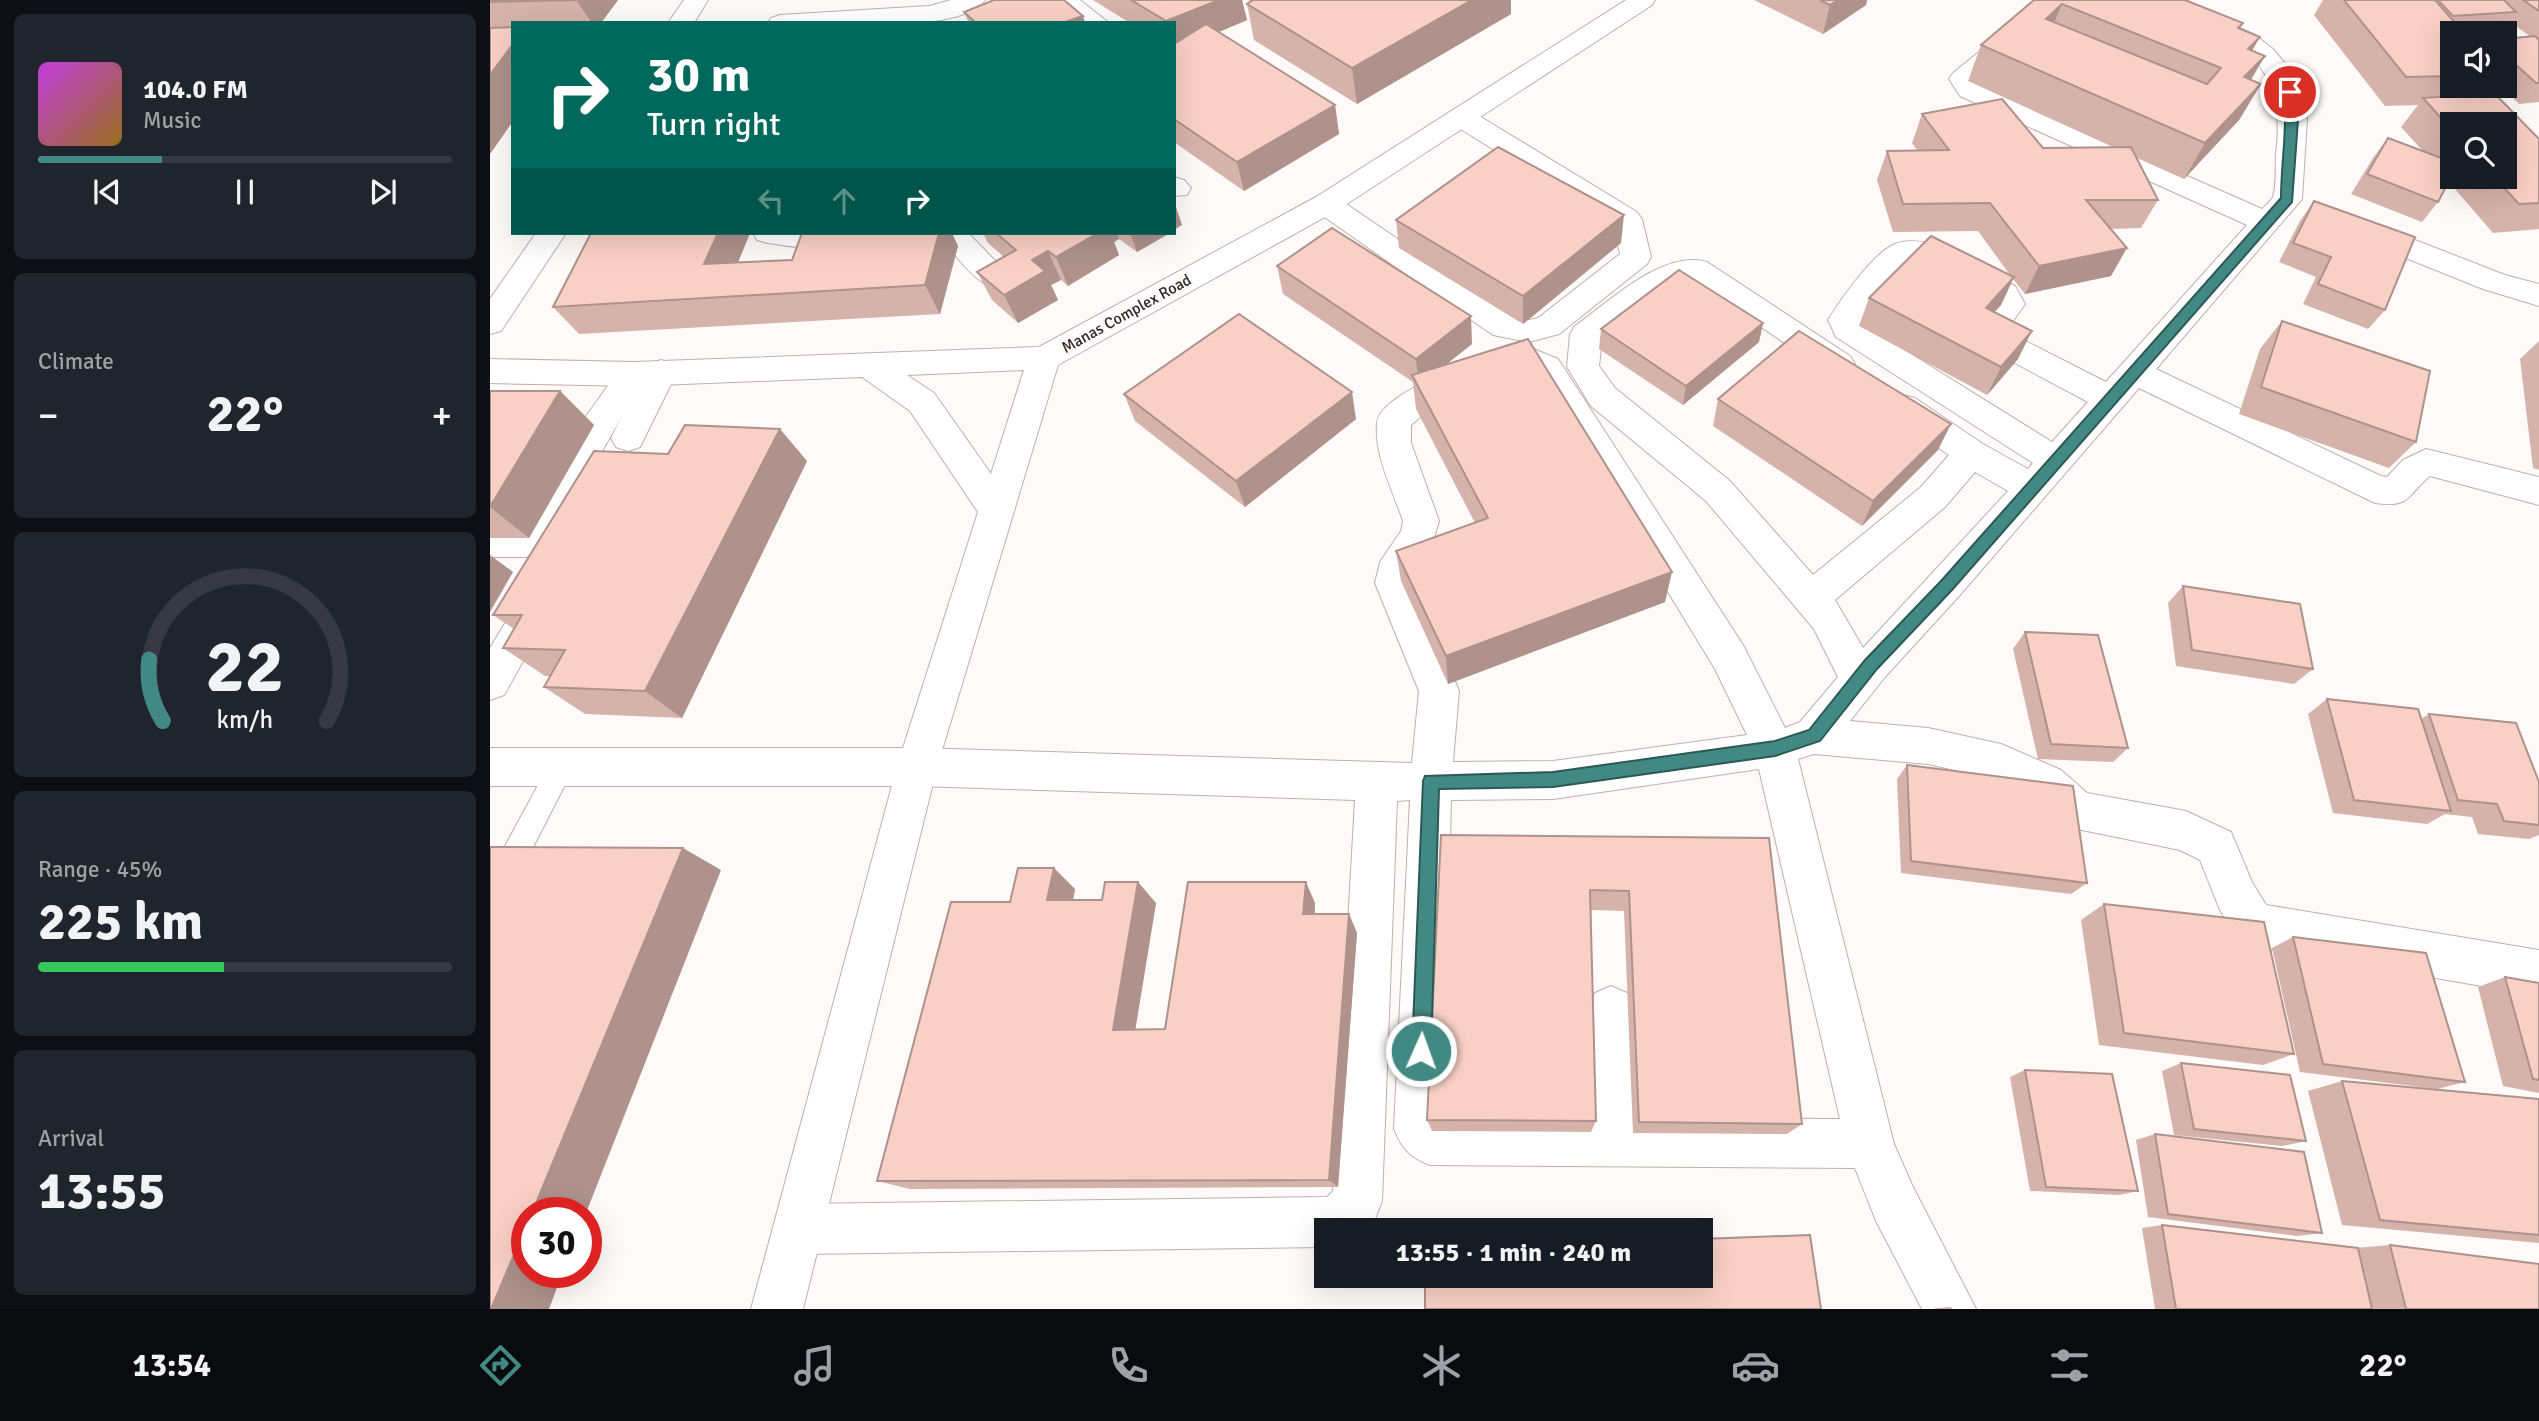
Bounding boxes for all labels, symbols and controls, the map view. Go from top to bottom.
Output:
map controls [2440,21,2517,189]
button: sound [2440,21,2517,98]
text: 30 m [647,45,750,105]
icon: right [532,49,623,140]
pin [2260,62,2320,122]
icon: arrive [2271,73,2309,111]
text: 104.0 FM [143,74,248,106]
text: Turn right [647,105,780,144]
text: Music [143,106,201,135]
button: search [2440,112,2517,189]
icon: previous [88,173,126,211]
icon: pause [226,173,264,211]
icon: next [364,173,402,211]
icon: left [752,182,790,220]
icon: ahead [825,182,863,220]
icon: right [898,182,936,220]
street label: Manas Complex Road [1058,270,1195,358]
text: Climate [38,347,114,376]
text: 22° [207,382,283,446]
text: − [38,392,59,439]
text: + [431,392,452,439]
text: 22 [206,623,284,712]
text: km/h [217,703,273,734]
text: Range · 45% [38,855,162,884]
text: 225 km [38,890,203,954]
position arrow [1384,1014,1458,1088]
text: Arrival [38,1124,104,1153]
text: 13:55 [38,1159,166,1223]
speed limit sign: 30 [511,1197,602,1288]
text: 13:55 · 1 min · 240 m [1396,1237,1631,1269]
icon: directions [476,1341,525,1390]
icon: music [790,1341,839,1390]
icon: phone [1104,1341,1153,1390]
icon: climate [1417,1341,1466,1390]
icon: car [1731,1341,1780,1390]
icon: filters [2045,1341,2094,1390]
text: 13:54 [132,1346,211,1385]
text: 22° [2359,1346,2406,1385]

